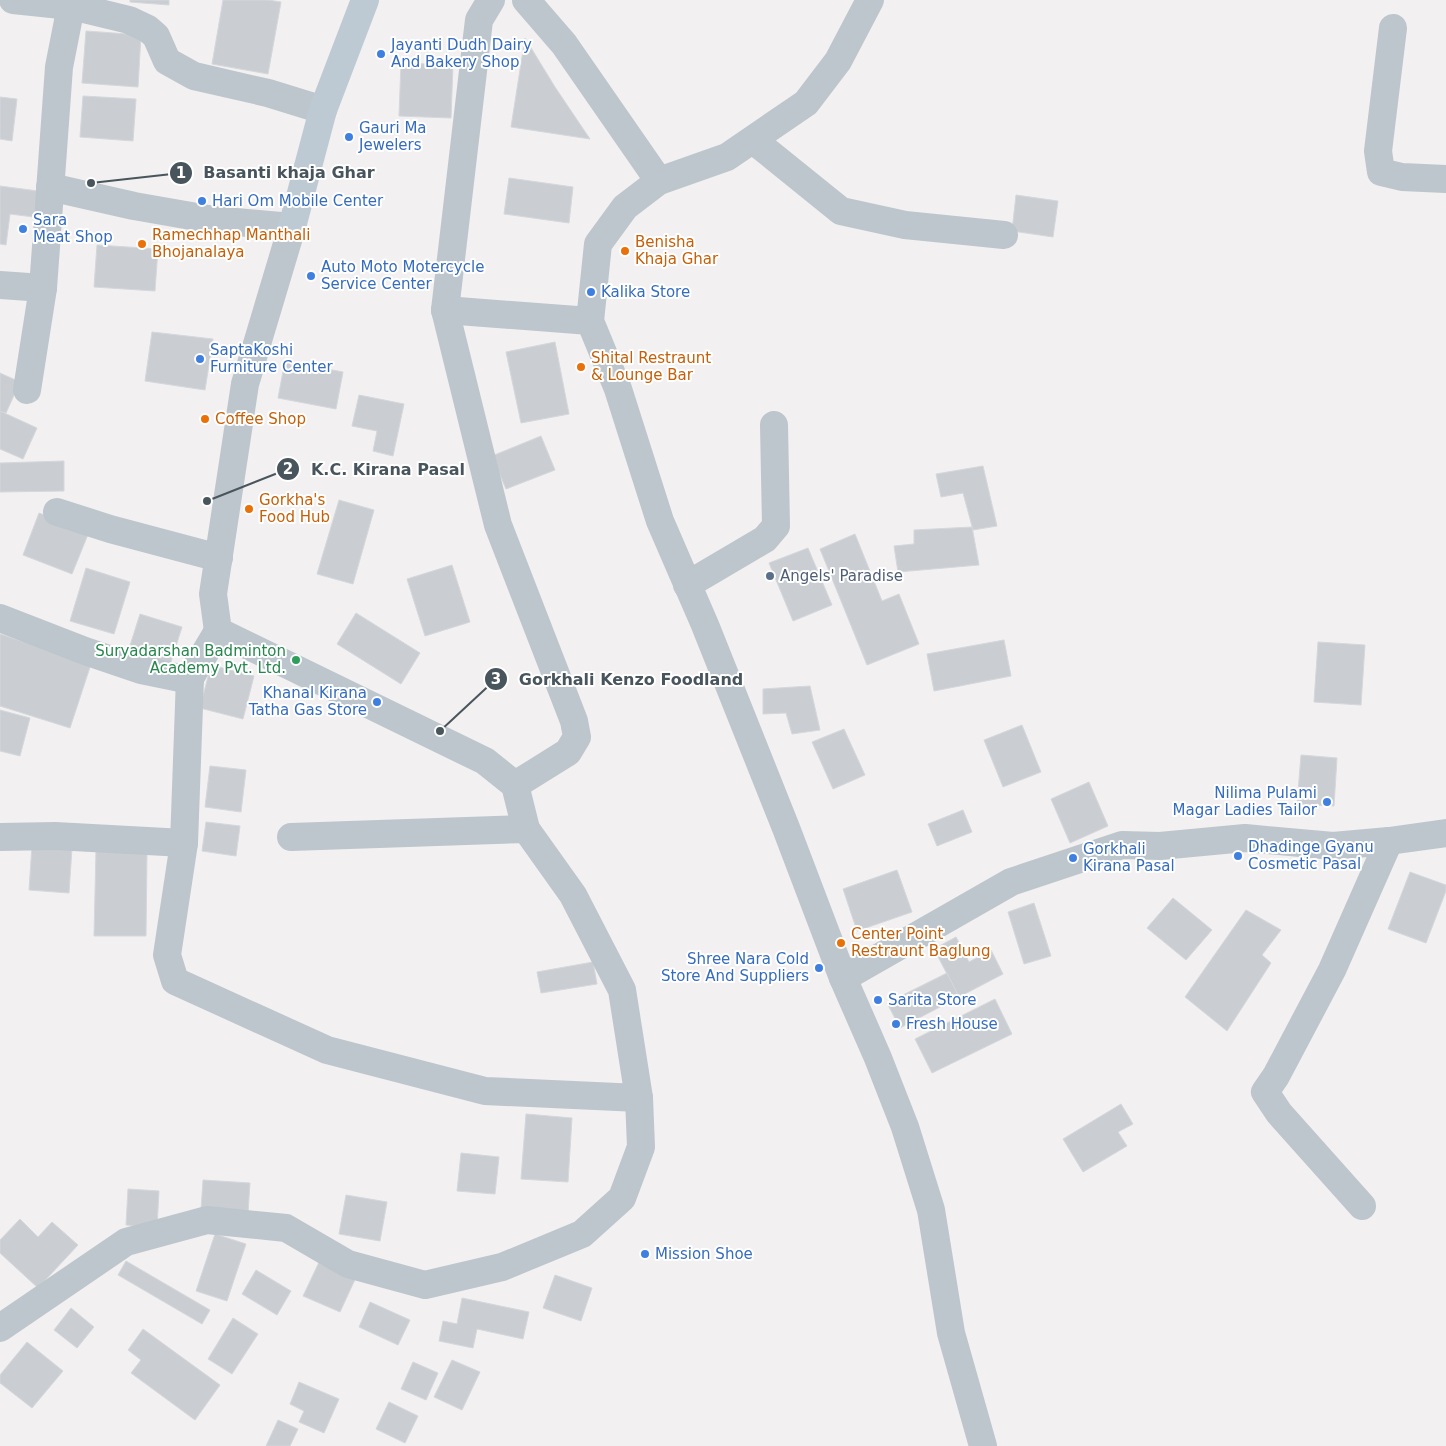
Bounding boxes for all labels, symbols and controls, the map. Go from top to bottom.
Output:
place label: Jayanti Dudh Dairy And Bakery Shop [390,36,532,71]
marker: Jayanti Dudh Dairy And Bakery Shop [375,48,387,60]
place label: Gauri Ma Jewelers [358,119,427,154]
marker: Gauri Ma Jewelers [343,131,355,143]
callout: Basanti khaja Ghar [168,157,385,188]
text: Basanti khaja Ghar [203,163,375,182]
text: 1 [176,164,186,182]
place label: Hari Om Mobile Center [212,192,384,210]
marker: Hari Om Mobile Center [196,195,208,207]
place label: Sara Meat Shop [33,211,113,246]
marker: Sara Meat Shop [17,223,29,235]
place label: Ramechhap Manthali Bhojanalaya [152,226,310,261]
place label: Benisha Khaja Ghar [635,233,719,268]
marker: Ramechhap Manthali Bhojanalaya [136,238,148,250]
marker: Benisha Khaja Ghar [619,245,631,257]
place label: Auto Moto Motercycle Service Center [321,258,484,293]
marker: Auto Moto Motercycle Service Center [305,270,317,282]
place label: Kalika Store [601,283,690,301]
marker: Kalika Store [585,286,597,298]
place label: SaptaKoshi Furniture Center [210,341,333,376]
place label: Shital Restraunt & Lounge Bar [591,349,711,384]
marker: SaptaKoshi Furniture Center [194,353,206,365]
marker: Shital Restraunt & Lounge Bar [575,361,587,373]
place label: Coffee Shop [215,410,306,428]
marker: Coffee Shop [199,413,211,425]
callout: K.C. Kirana Pasal [276,454,475,485]
text: 2 [283,460,293,478]
text: K.C. Kirana Pasal [311,460,465,479]
place label: Gorkha's Food Hub [259,491,330,526]
marker: Gorkha's Food Hub [243,503,255,515]
place label: Angels' Paradise [780,567,903,585]
marker: Angels' Paradise [764,570,776,582]
place label: Suryadarshan Badminton Academy Pvt. Ltd. [95,642,286,677]
marker: Suryadarshan Badminton Academy Pvt. Ltd. [290,654,302,666]
callout: Gorkhali Kenzo Foodland [484,664,753,695]
text: 3 [491,670,501,688]
text: Gorkhali Kenzo Foodland [519,670,743,689]
place label: Khanal Kirana Tatha Gas Store [248,684,367,719]
marker: Khanal Kirana Tatha Gas Store [371,696,383,708]
place label: Nilima Pulami Magar Ladies Tailor [1173,784,1318,819]
marker: Nilima Pulami Magar Ladies Tailor [1321,796,1333,808]
place label: Dhadinge Gyanu Cosmetic Pasal [1248,838,1374,873]
place label: Gorkhali Kirana Pasal [1083,840,1175,875]
marker: Dhadinge Gyanu Cosmetic Pasal [1232,850,1244,862]
marker: Gorkhali Kirana Pasal [1067,852,1079,864]
place label: Center Point Restraunt Baglung [851,925,990,960]
marker: Center Point Restraunt Baglung [835,937,847,949]
place label: Shree Nara Cold Store And Suppliers [661,950,809,985]
marker: Shree Nara Cold Store And Suppliers [813,962,825,974]
place label: Sarita Store [888,991,977,1009]
marker: Sarita Store [872,994,884,1006]
place label: Fresh House [906,1015,998,1033]
marker: Fresh House [890,1018,902,1030]
place label: Mission Shoe [655,1245,753,1263]
marker: Mission Shoe [639,1248,651,1260]

